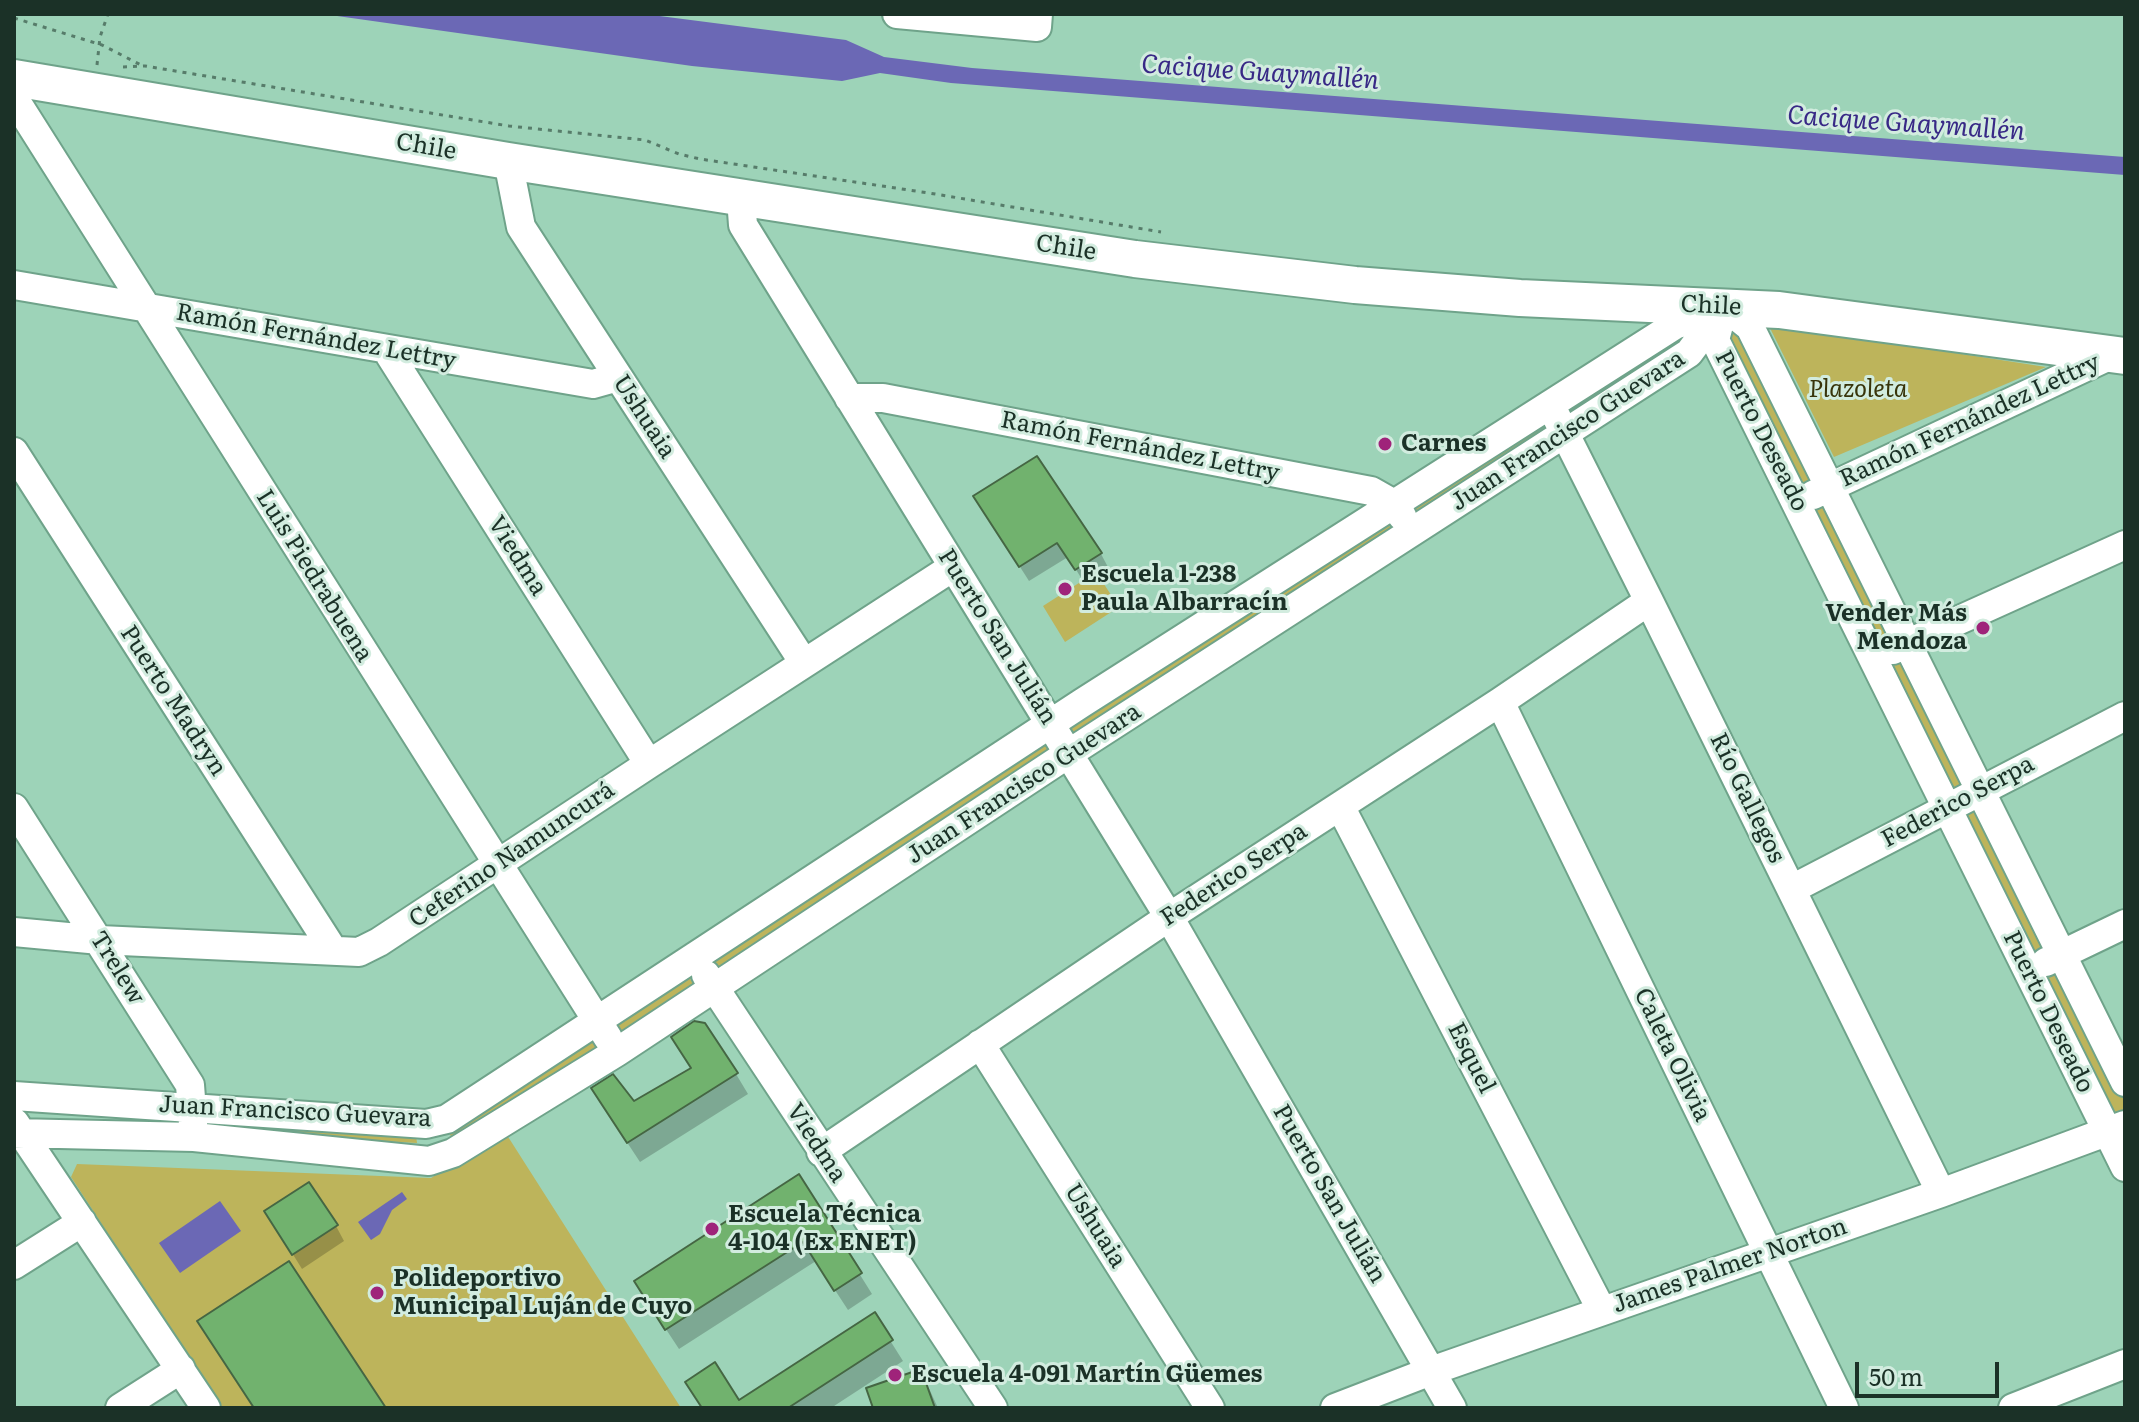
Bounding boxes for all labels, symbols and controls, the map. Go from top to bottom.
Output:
water label: Cacique Guaymallén [1140,49,1380,97]
water label: Cacique Guaymallén [1786,100,2026,148]
street label: Chile [394,128,458,166]
street label: Chile [1034,229,1098,267]
street label: Chile [1680,290,1742,322]
street label: Ramón Fernández Lettry [174,298,458,376]
street label: Juan Francisco Guevara [1446,345,1690,517]
street label: Puerto Deseado [1708,346,1814,516]
street label: Ramón Fernández Lettry [1835,348,2105,494]
street label: Ushuaia [606,370,682,464]
park label: Plazoleta [1809,376,1907,404]
street label: Ramón Fernández Lettry [998,406,1282,488]
place label: Carnes [1401,430,1486,458]
marker: Carnes [1376,435,1394,453]
street label: Luis Piedrabuena [249,485,379,667]
street label: Viedma [481,511,553,601]
street label: Puerto San Julián [931,544,1063,730]
place label: Escuela 1-238 Paula Albarracín [1081,561,1288,617]
marker: Escuela 1-238 Paula Albarracín [1056,580,1074,598]
place label: Vender Más Mendoza [1825,600,1967,656]
marker: Vender Más Mendoza [1974,619,1992,637]
street label: Puerto Madryn [114,620,232,782]
street label: Juan Francisco Guevara [902,698,1146,870]
street label: Río Gallegos [1703,728,1791,868]
street label: Federico Serpa [1877,750,2039,854]
street label: Ceferino Namuncurá [404,776,620,934]
street label: Federico Serpa [1155,817,1313,933]
street label: Trelew [83,926,151,1010]
street label: Puerto Deseado [1996,926,2100,1098]
street label: Caleta Olivia [1627,984,1717,1126]
street label: Esquel [1441,1018,1501,1098]
street label: Juan Francisco Guevara [158,1090,432,1134]
street label: Viedma [780,1098,852,1188]
street label: Puerto San Julián [1266,1099,1392,1289]
street label: Ushuaia [1058,1179,1132,1273]
place label: Escuela Técnica 4-104 (Ex ENET) [728,1201,921,1257]
street label: James Palmer Norton [1609,1212,1851,1320]
marker: Escuela Técnica 4-104 (Ex ENET) [703,1220,721,1238]
place label: Polideportivo Municipal Luján de Cuyo [393,1265,692,1321]
marker: Polideportivo Municipal Luján de Cuyo [368,1284,386,1302]
scale bar [1859,1346,2003,1396]
text: 50 m [1869,1358,1923,1393]
place label: Escuela 4-091 Martín Güemes [911,1361,1263,1389]
marker: Escuela 4-091 Martín Güemes [886,1366,904,1384]

